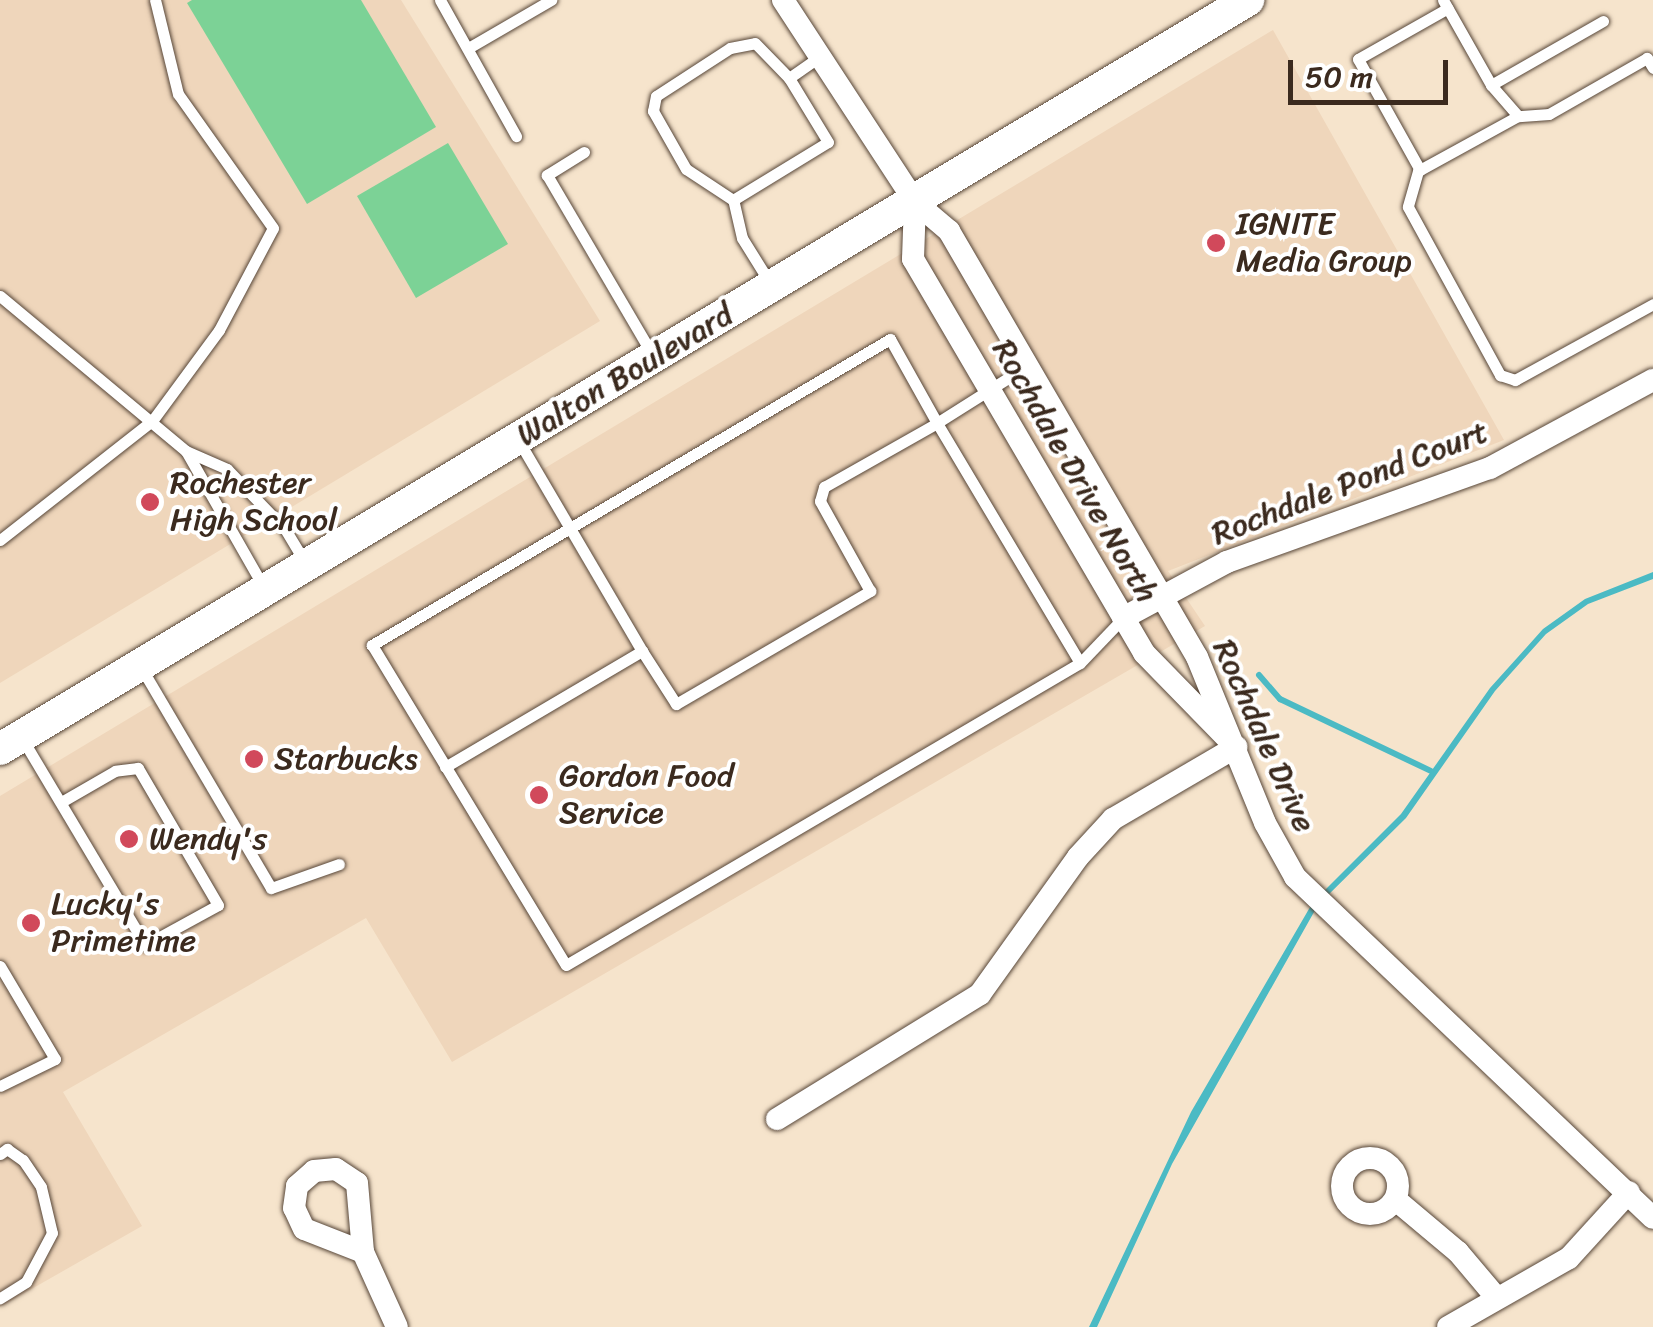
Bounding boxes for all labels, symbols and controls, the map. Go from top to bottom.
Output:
scale bar [1293,40,1453,102]
text: 50 m [1305,50,1373,104]
place label: IGNITE Media Group [1236,206,1412,281]
marker: IGNITE Media Group [1205,232,1227,254]
street label: Walton Boulevard [510,295,740,455]
street label: Rochdale Drive North [984,333,1166,609]
street label: Rochdale Pond Court [1206,413,1494,553]
place label: Rochester High School [170,465,337,540]
marker: Rochester High School [139,491,161,513]
street label: Rochdale Drive [1204,634,1324,838]
place label: Starbucks [274,740,418,778]
marker: Starbucks [243,748,265,770]
place label: Gordon Food Service [559,758,734,833]
marker: Gordon Food Service [528,784,550,806]
place label: Wendy's [149,820,267,858]
marker: Wendy's [118,828,140,850]
place label: Lucky's Primetime [51,886,196,961]
marker: Lucky's Primetime [20,912,42,934]

